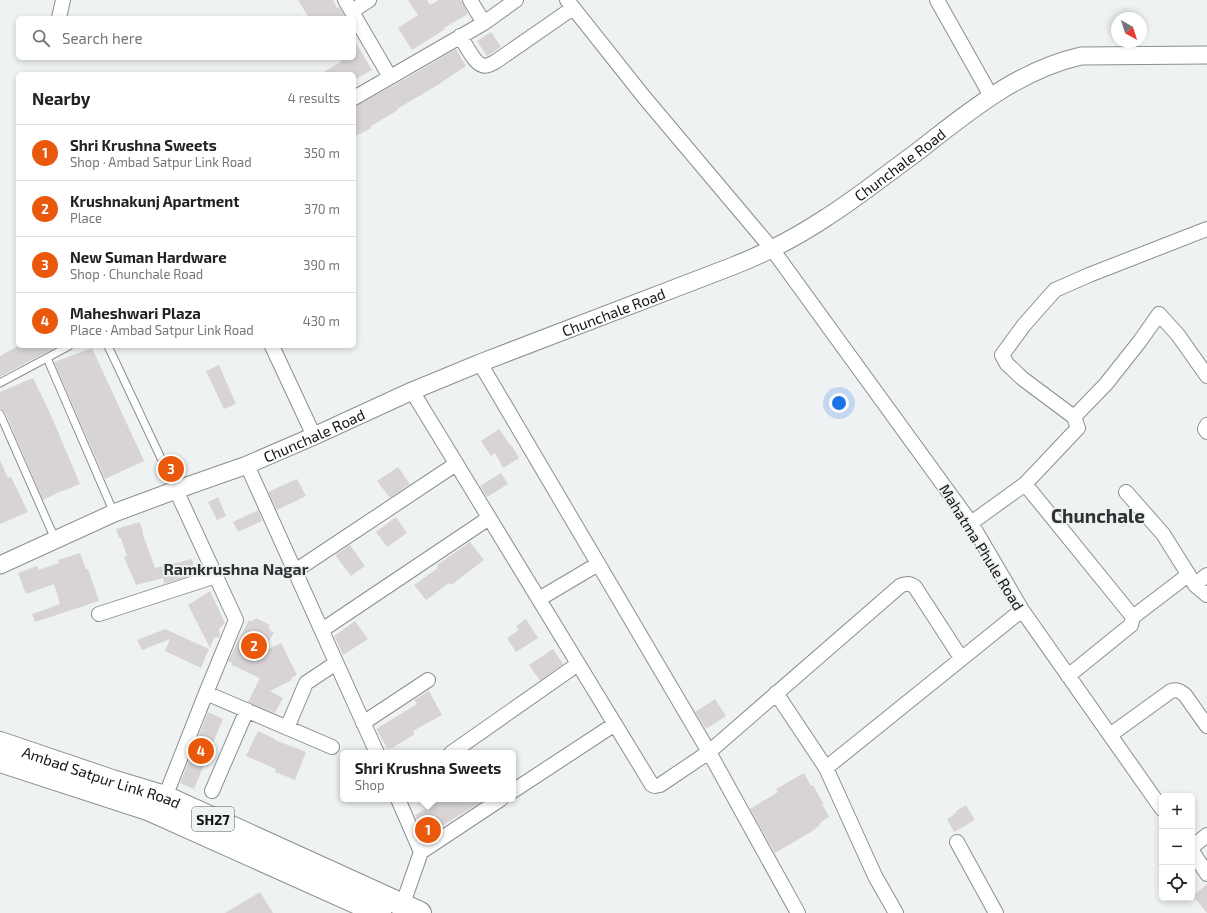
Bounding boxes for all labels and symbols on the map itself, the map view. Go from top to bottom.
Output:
north arrow [1111,12,1147,48]
street label: Chunchale Road [851,124,949,205]
street label: Chunchale Road [559,284,668,340]
your location [829,393,849,413]
street label: Chunchale Road [261,405,368,466]
pin: 3 [158,454,184,484]
street label: Mahatma Phule Road [936,481,1028,613]
district label: Chunchale [1051,504,1145,527]
district label: Ramkrushna Nagar [164,559,309,578]
pin: 2 [241,631,267,661]
pin: 4 [188,736,214,766]
street label: Ambad Satpur Link Road [20,742,183,812]
road number: SH27 [192,807,234,831]
pin: 1 [415,815,441,845]

